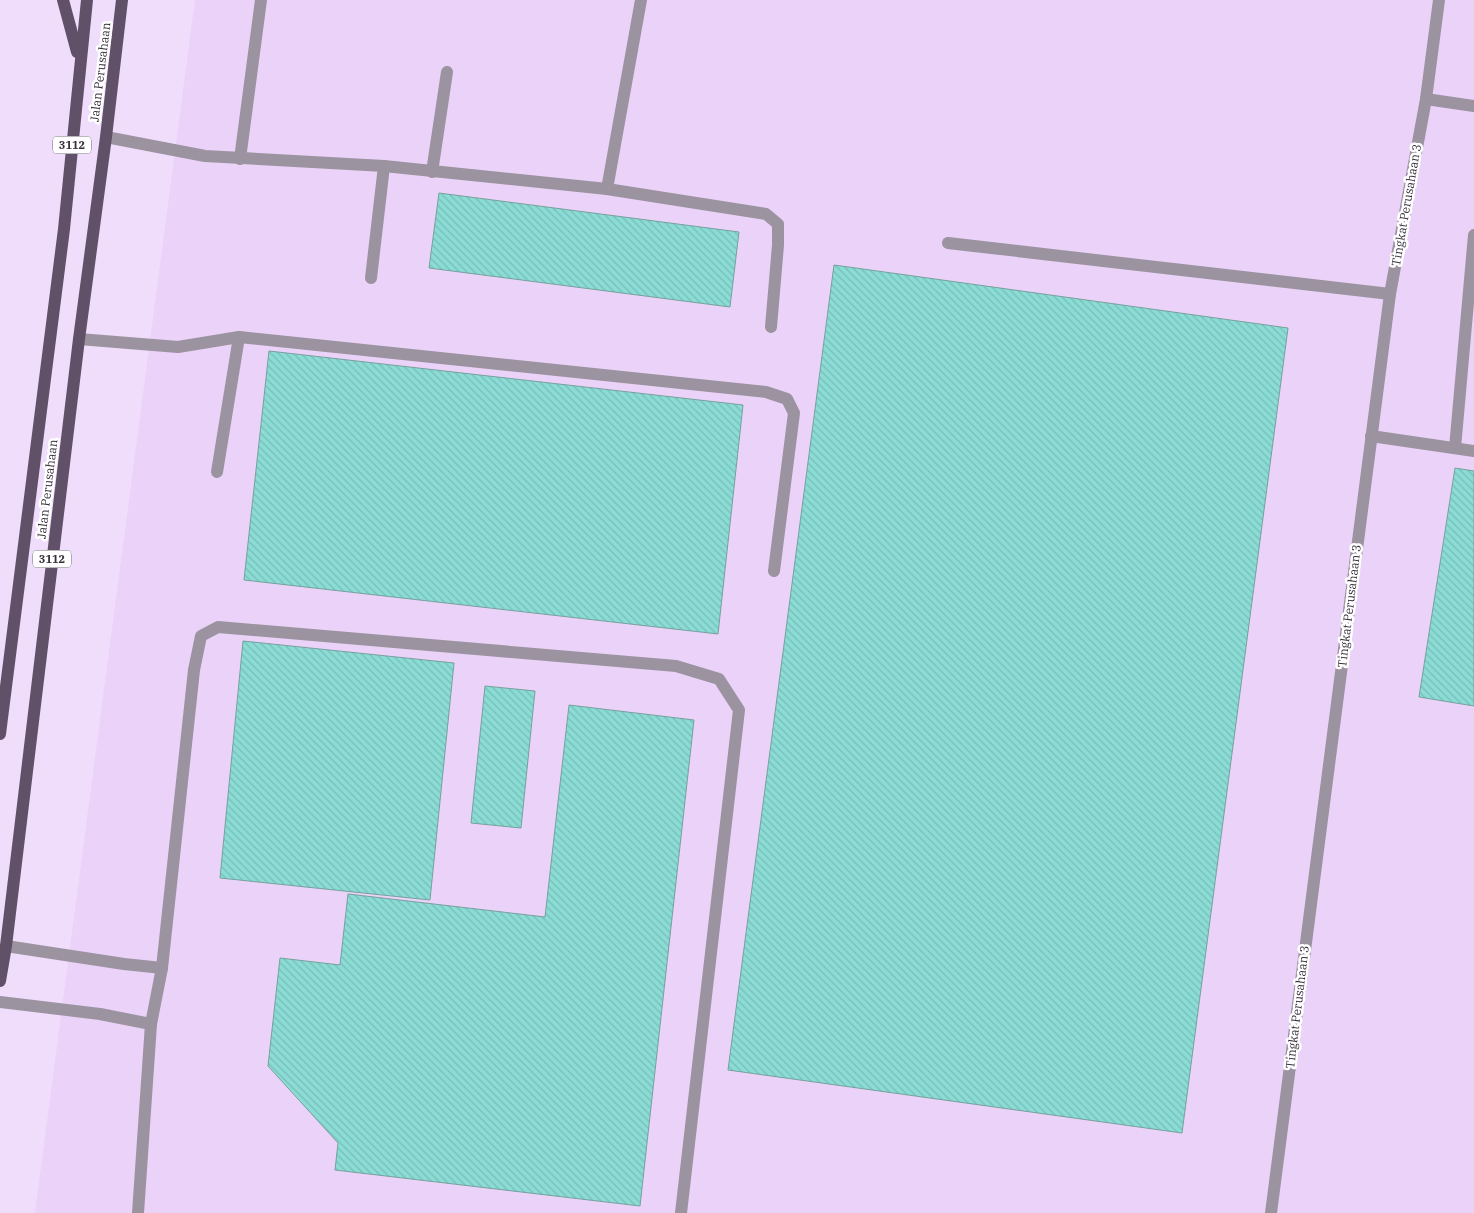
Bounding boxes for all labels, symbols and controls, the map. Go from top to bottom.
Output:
street label: Jalan Perusahaan [86,21,114,123]
road number: 3112 [53,136,91,154]
street label: Tingkat Perusahaan 3 [1388,143,1424,267]
street label: Jalan Perusahaan [33,438,61,540]
street label: Tingkat Perusahaan 3 [1334,544,1364,668]
road number: 3112 [33,550,71,568]
street label: Tingkat Perusahaan 3 [1282,945,1312,1069]

